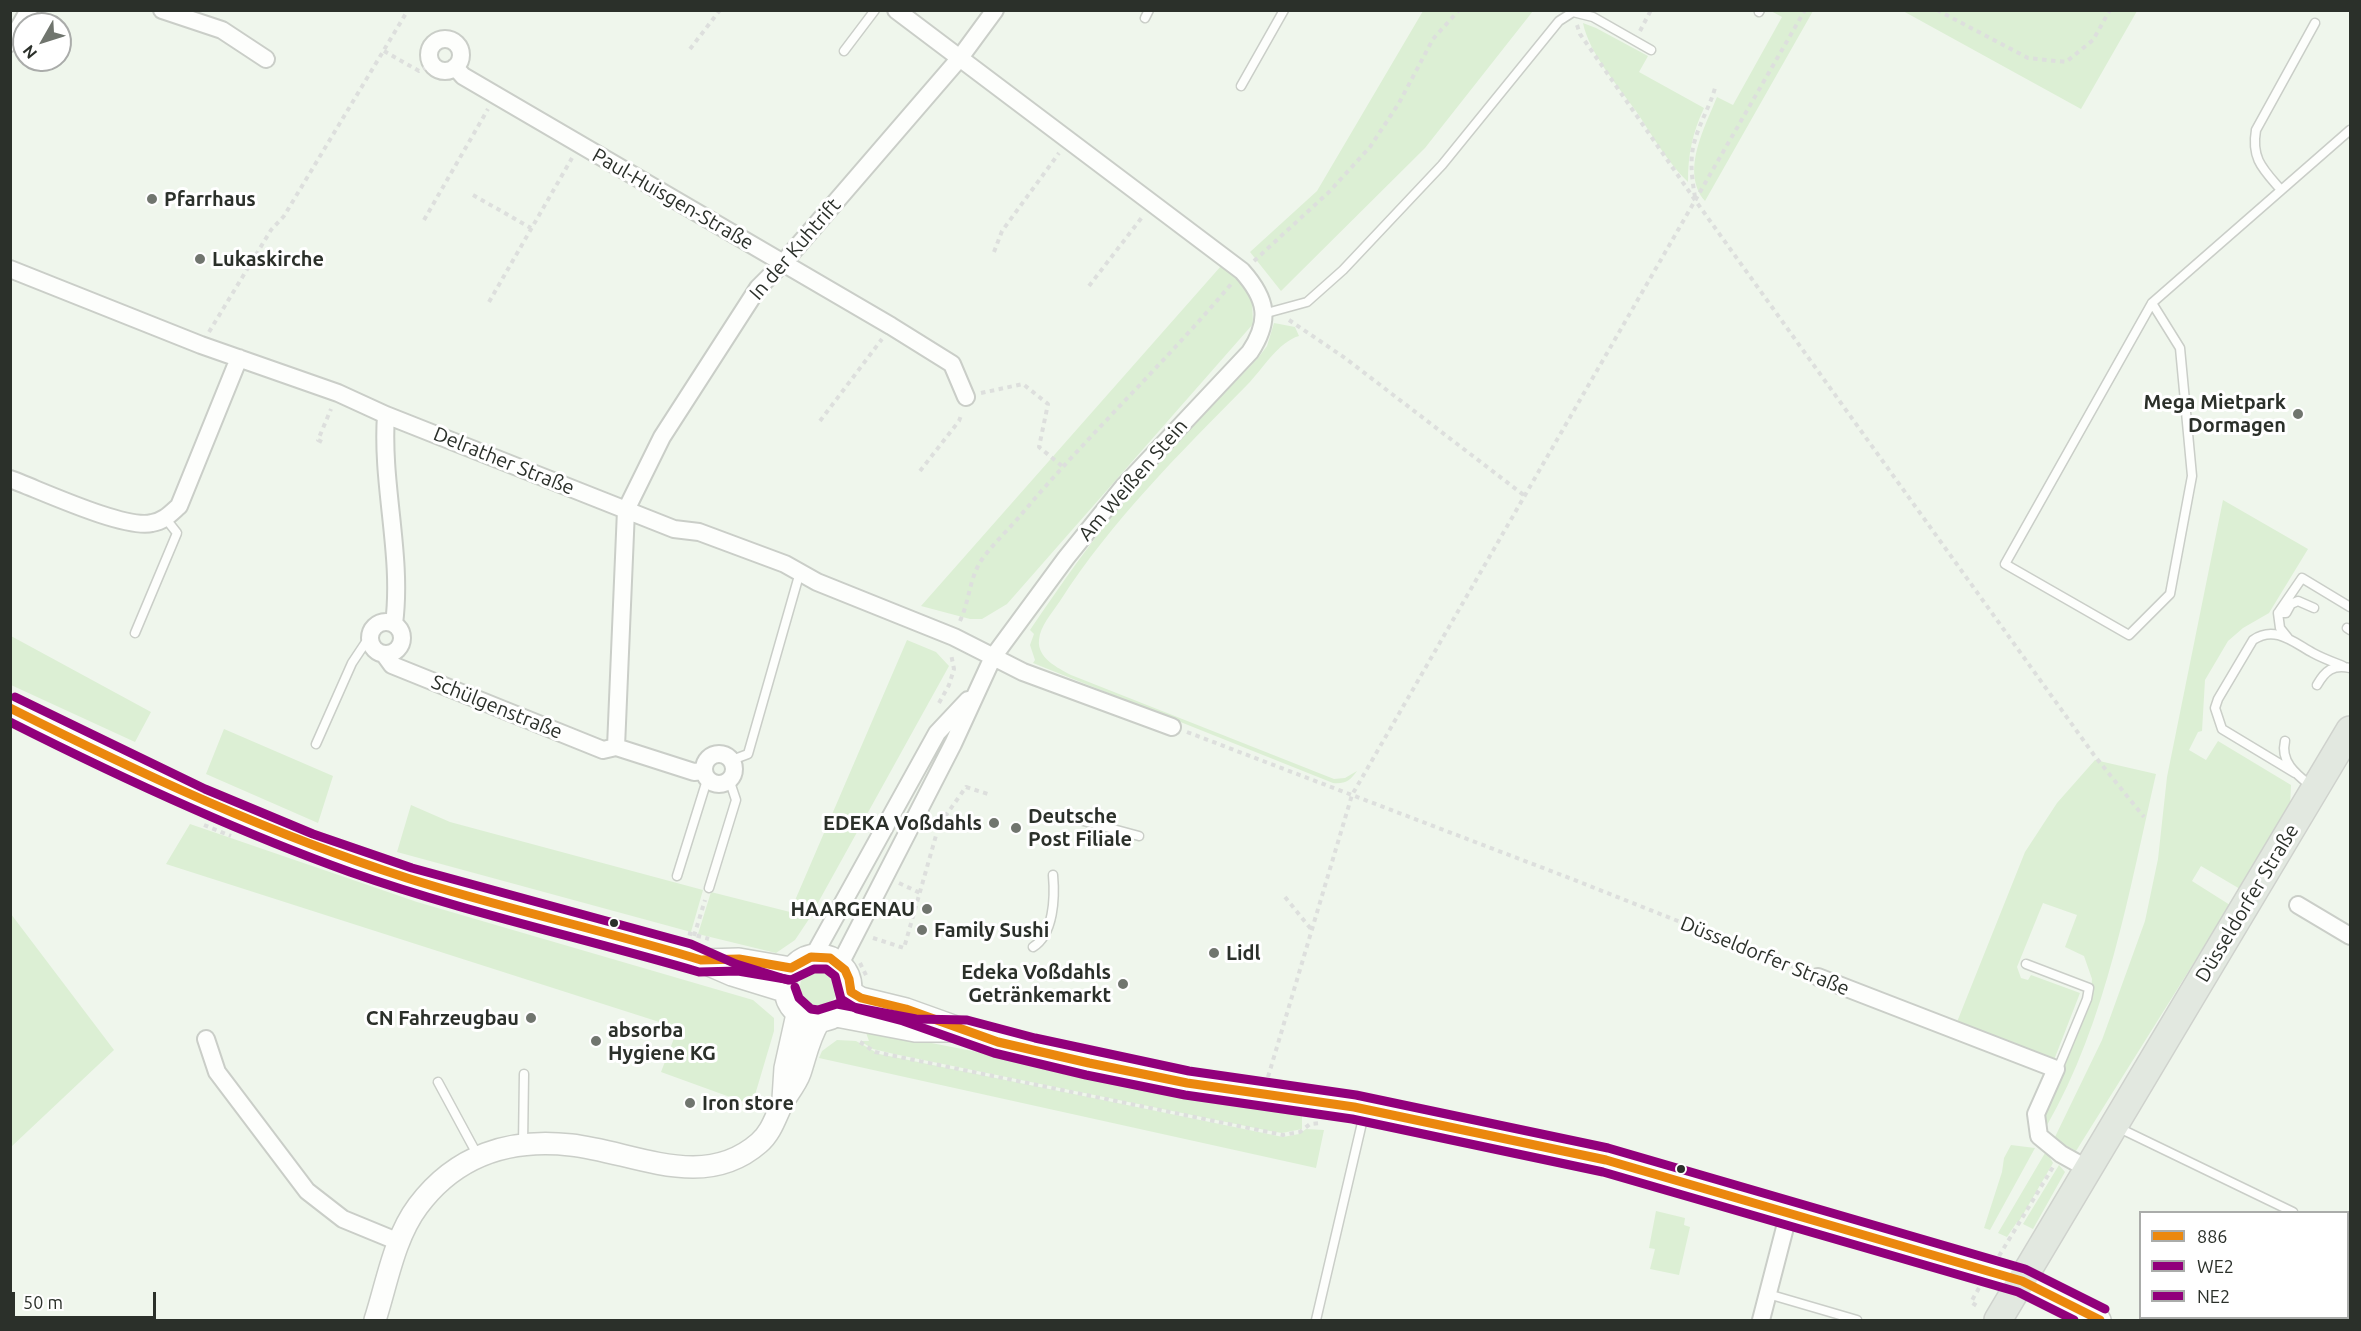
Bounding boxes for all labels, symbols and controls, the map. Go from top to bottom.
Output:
north arrow [12,12,72,72]
text: N [19,42,40,62]
street label: Paul-Huisgen-Straße [588,143,758,255]
place label: Pfarrhaus [164,187,256,211]
marker: Pfarrhaus [145,192,159,206]
street label: In der Kuhtrift [744,193,846,305]
place label: Lukaskirche [212,247,324,271]
marker: Lukaskirche [193,252,207,266]
place label: Mega Mietpark Dormagen [2144,390,2286,437]
marker: Mega Mietpark Dormagen [2291,407,2305,421]
street label: Am Weißen Stein [1074,414,1192,546]
street label: Delrather Straße [430,422,578,500]
street label: Schülgenstraße [428,670,566,744]
place label: Deutsche Post Filiale [1028,804,1132,851]
place label: EDEKA Voßdahls [823,811,982,835]
marker: EDEKA Voßdahls [987,816,1001,830]
street label: Düsseldorfer Straße [2190,820,2304,986]
marker: Deutsche Post Filiale [1009,821,1023,835]
place label: HAARGENAU [790,897,915,921]
marker: HAARGENAU [920,902,934,916]
street label: Düsseldorfer Straße [1677,911,1853,1001]
unlabelled marker [608,917,620,929]
place label: Family Sushi [934,918,1049,942]
marker: Family Sushi [915,923,929,937]
place label: Lidl [1226,941,1261,965]
marker: Lidl [1207,946,1221,960]
place label: Edeka Voßdahls Getränkemarkt [961,960,1111,1007]
marker: Edeka Voßdahls Getränkemarkt [1116,977,1130,991]
place label: CN Fahrzeugbau [366,1006,519,1030]
marker: CN Fahrzeugbau [524,1011,538,1025]
place label: absorba Hygiene KG [608,1018,716,1065]
marker: absorba Hygiene KG [589,1034,603,1048]
place label: Iron store [702,1091,794,1115]
marker: Iron store [683,1096,697,1110]
unlabelled marker [1675,1163,1687,1175]
legend [2139,1211,2349,1319]
text: 886 [2197,1226,2227,1246]
text: WE2 [2197,1256,2234,1276]
scale bar [15,1280,159,1318]
text: NE2 [2197,1286,2230,1306]
text: 50 m [23,1292,63,1312]

